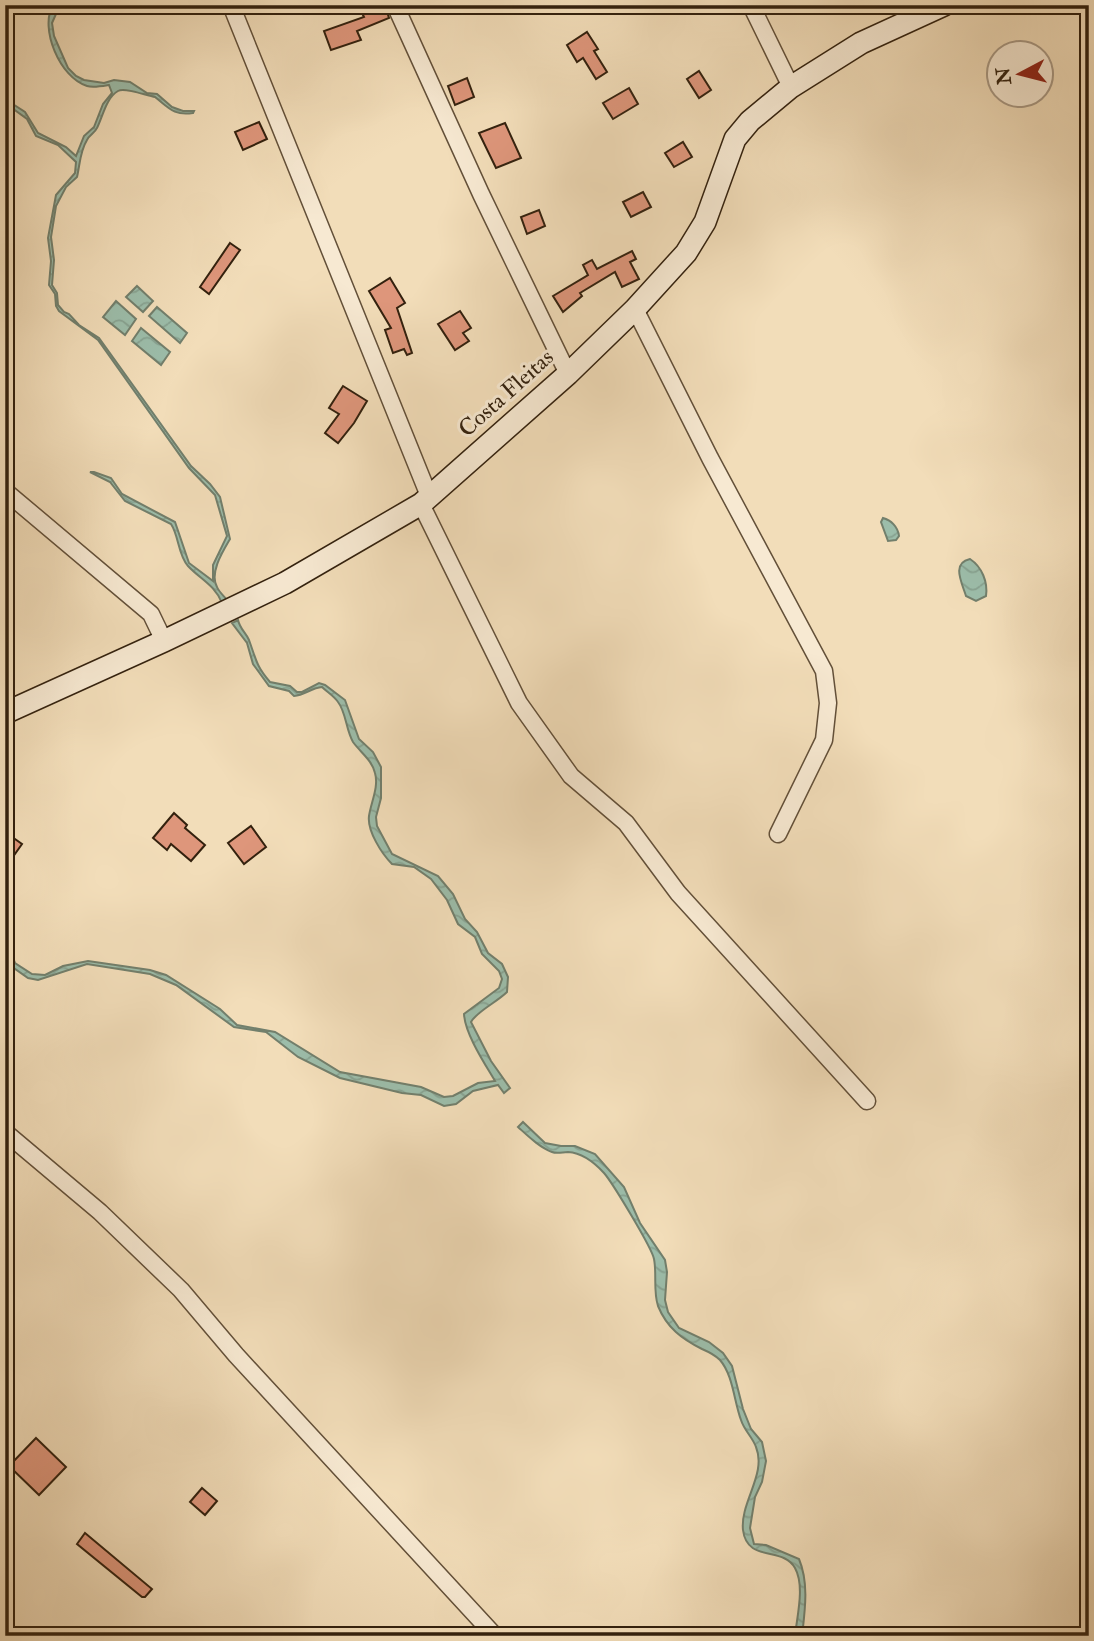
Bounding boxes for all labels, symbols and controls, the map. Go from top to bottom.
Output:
north arrow [986,38,1056,108]
text: N [991,65,1017,87]
street label: Costa Fleitas [452,343,560,443]

